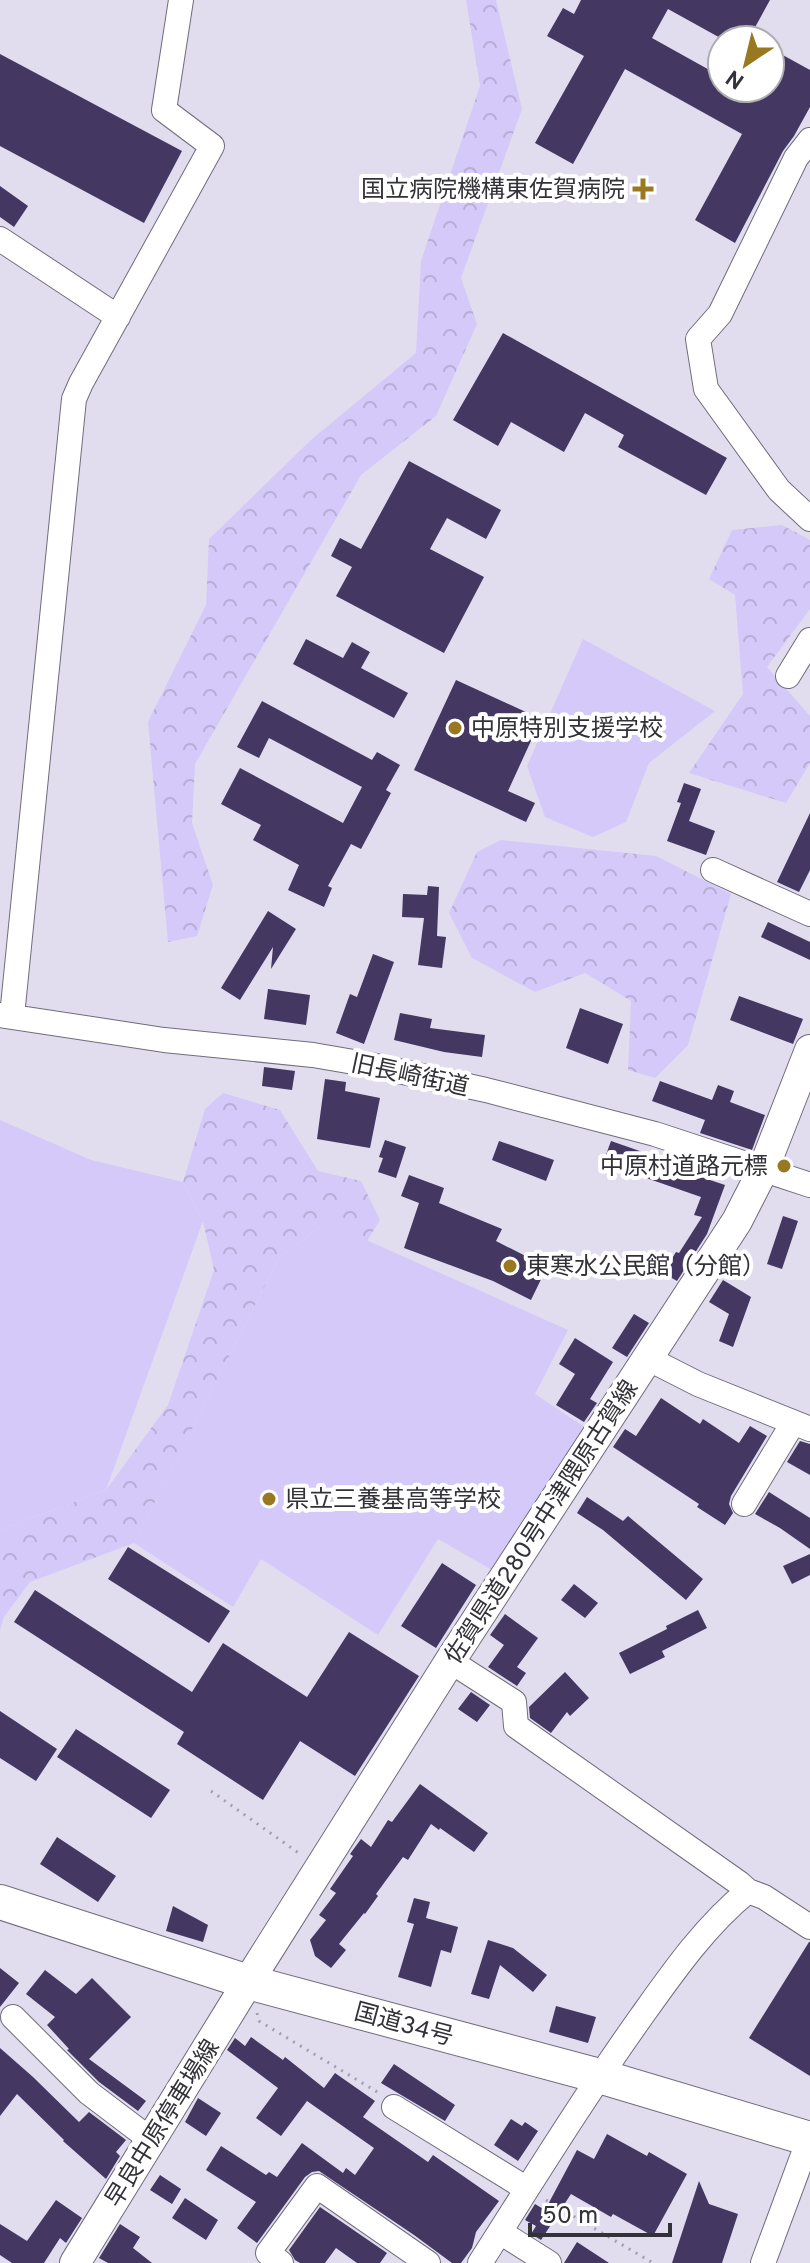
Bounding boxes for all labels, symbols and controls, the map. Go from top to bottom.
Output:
north arrow [706,24,786,104]
text: N [722,63,750,94]
place label: 国立病院機構東佐賀病院 [361,176,625,206]
marker: 国立病院機構東佐賀病院 [632,178,654,200]
place label: 中原特別支援学校 [471,715,663,745]
marker: 中原特別支援学校 [446,719,464,737]
street label: 旧長崎街道 [348,1050,471,1104]
place label: 中原村道路元標 [600,1153,768,1183]
marker: 中原村道路元標 [775,1157,793,1175]
place label: 東寒水公民館（分館） [526,1253,766,1283]
marker: 東寒水公民館（分館） [501,1257,519,1275]
street label: 佐賀県道280号中津隈原古賀線 [440,1375,646,1671]
place label: 県立三養基高等学校 [285,1486,501,1516]
marker: 県立三養基高等学校 [260,1490,278,1508]
street label: 国道34号 [351,1998,456,2054]
street label: 早良中原停車場線 [100,2035,227,2213]
scale bar [530,2187,670,2237]
text: 50 m [542,2202,598,2232]

